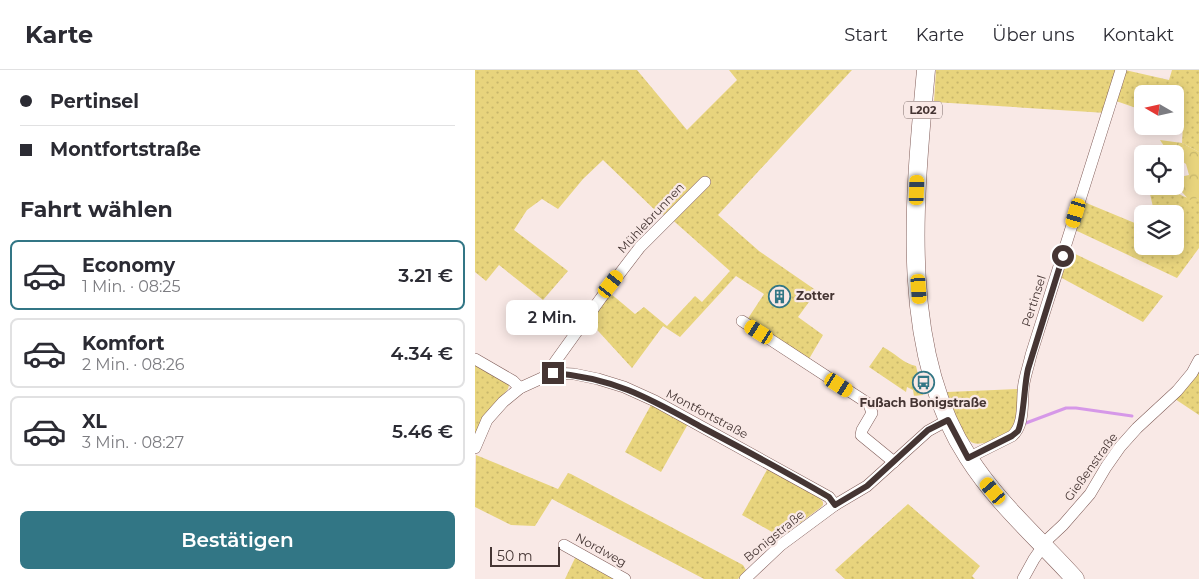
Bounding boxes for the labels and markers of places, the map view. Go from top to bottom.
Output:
building icon: Zotter [768,284,792,308]
place label: Zotter [796,288,835,303]
bus stop icon: Fußach Bonigstraße [911,370,935,394]
place label: Fußach Bonigstraße [859,395,987,410]

